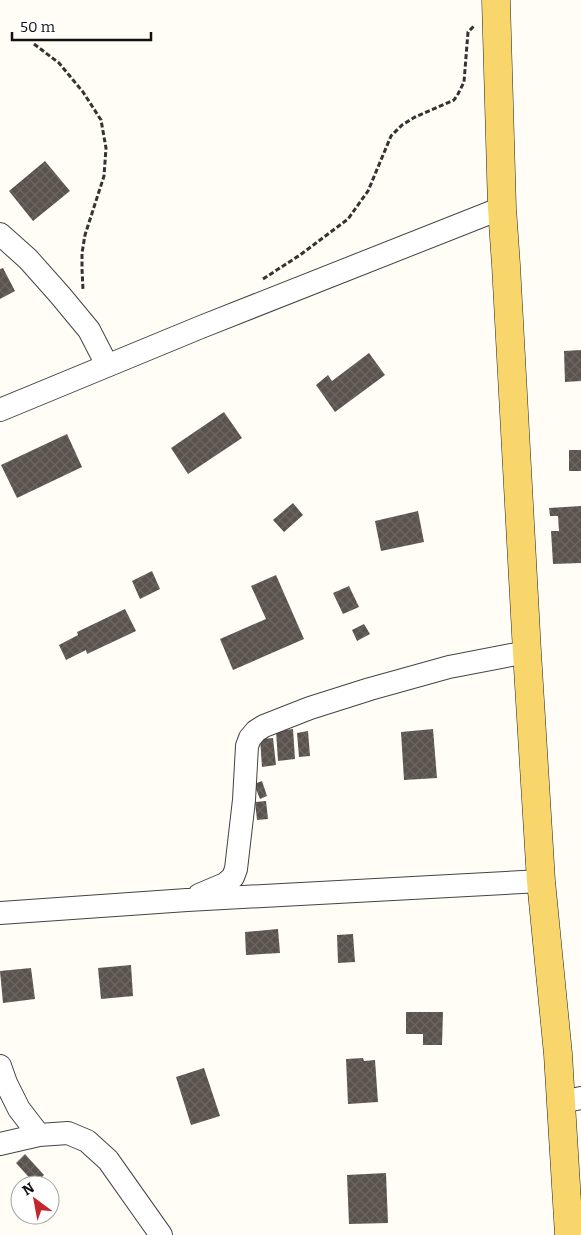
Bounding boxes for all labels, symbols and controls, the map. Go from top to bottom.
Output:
scale bar [12,10,151,42]
text: 50 m [20,18,56,36]
north arrow [10,1175,60,1225]
text: N [19,1179,38,1199]

